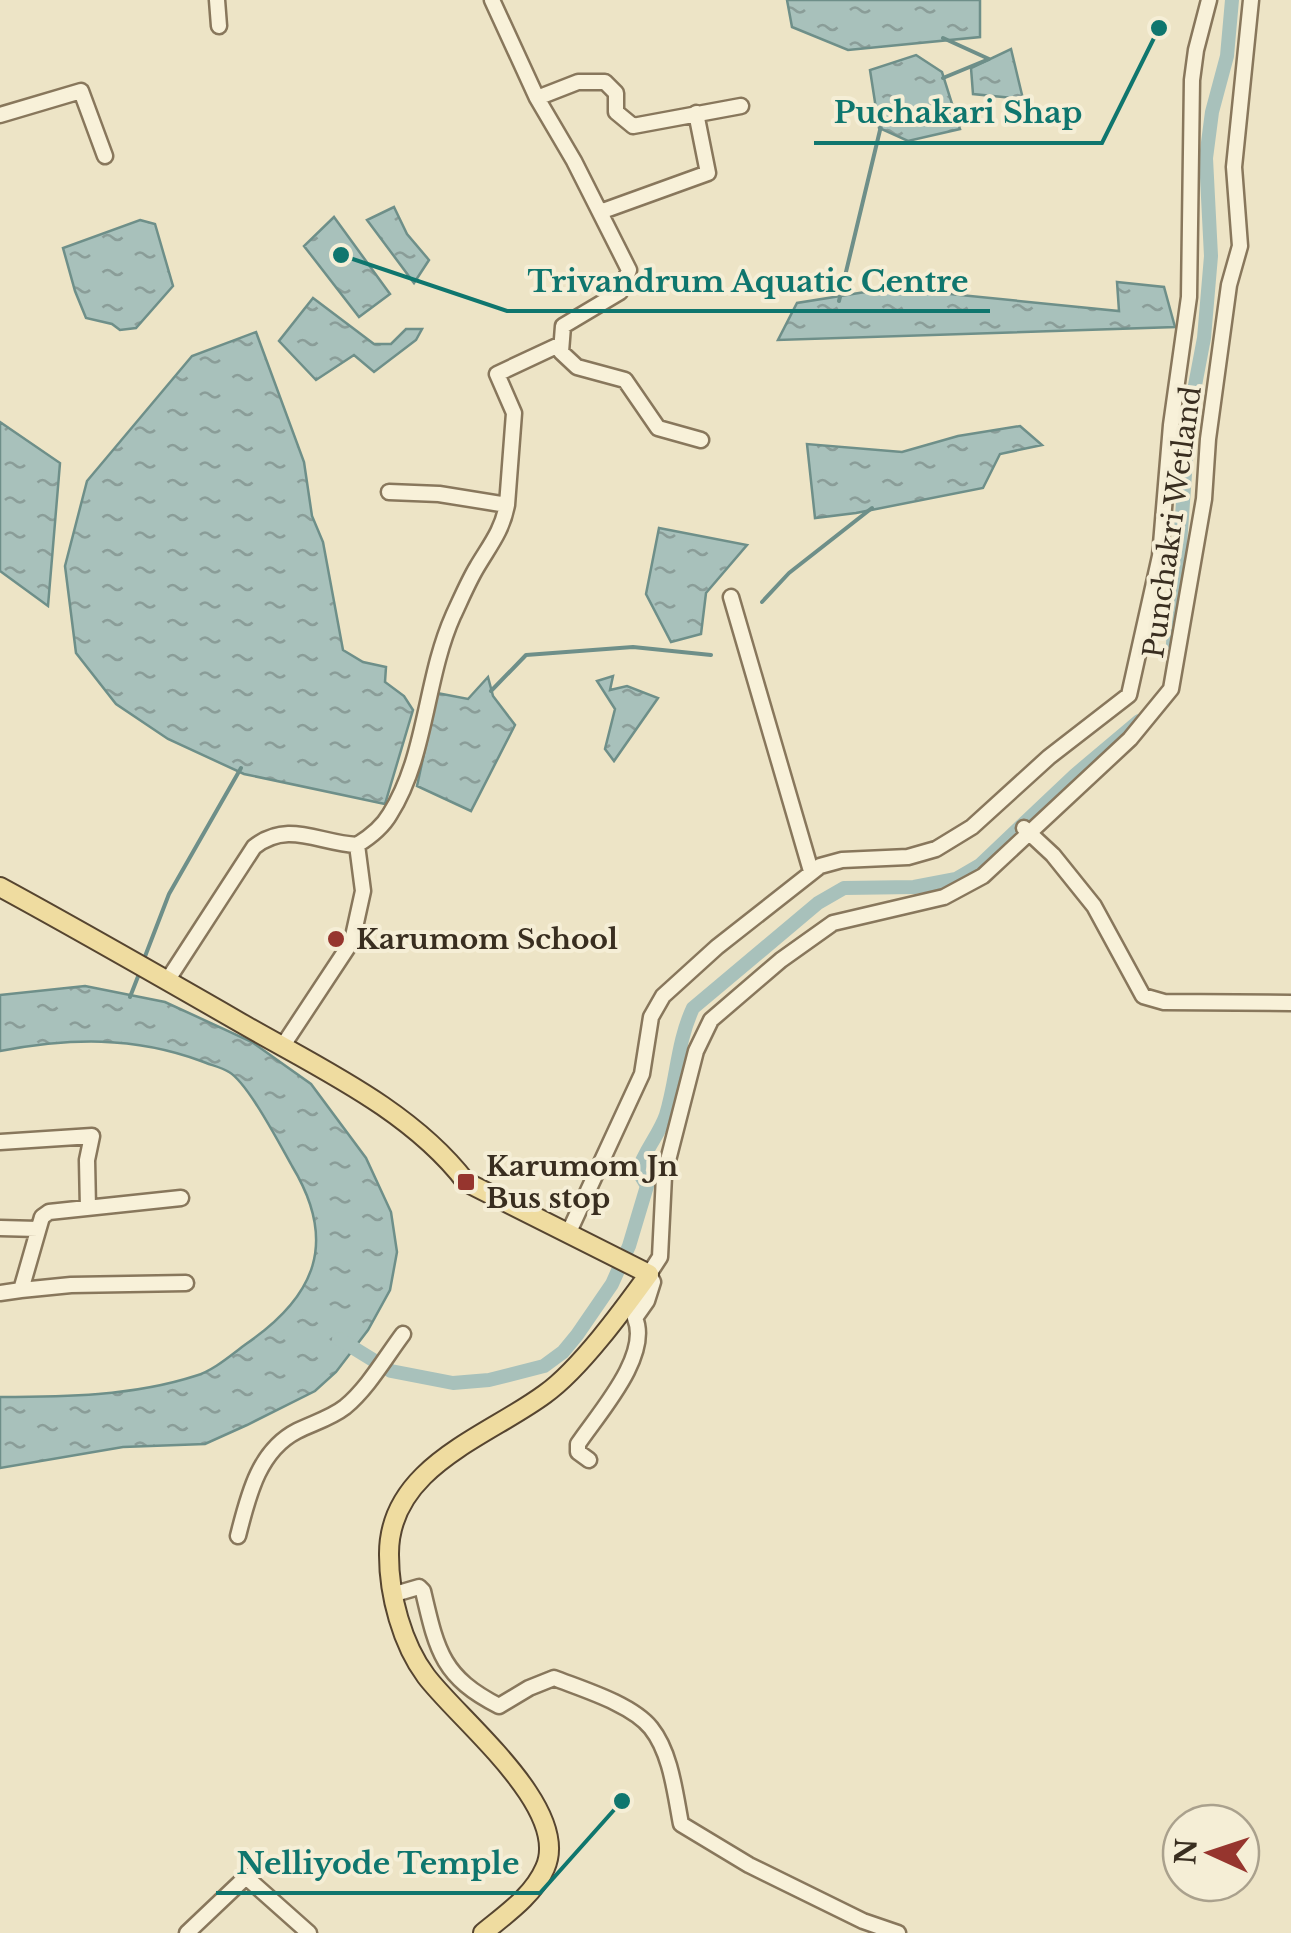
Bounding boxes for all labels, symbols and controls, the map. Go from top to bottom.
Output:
callout: Puchakari Shap [814,83,1102,143]
text: Puchakari Shap [834,94,1082,131]
callout: Trivandrum Aquatic Centre [507,251,990,311]
text: Trivandrum Aquatic Centre [527,263,969,300]
street label: Punchakri Wetland [1136,384,1209,660]
place label: Karumom School [356,922,618,957]
marker: Karumom School [325,928,347,950]
place label: Karumom Jn Bus stop [486,1149,678,1216]
marker: Karumom Jn Bus stop [455,1171,477,1193]
north arrow [1161,1803,1261,1903]
callout: Nelliyode Temple [216,1833,540,1893]
text: N [1168,1838,1205,1866]
text: Nelliyode Temple [236,1845,520,1882]

